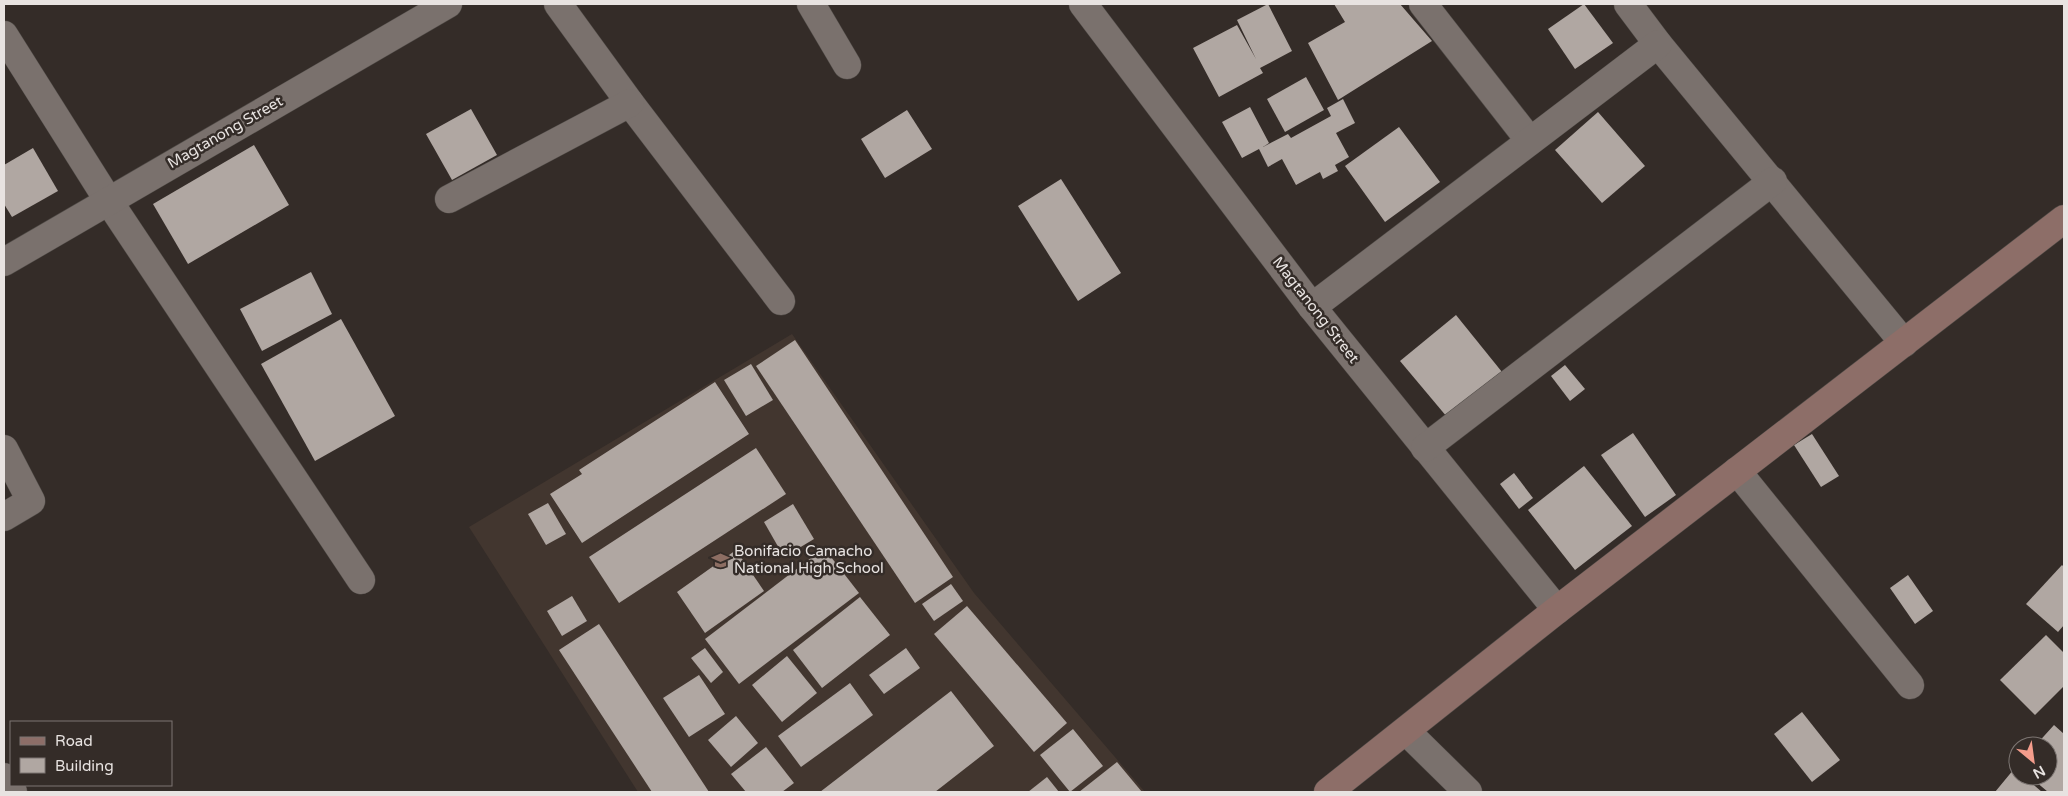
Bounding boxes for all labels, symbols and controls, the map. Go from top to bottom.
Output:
street label: Magtanong Street [164,92,286,172]
street label: Magtanong Street [1269,253,1363,367]
place label: Bonifacio Camacho National High School [734,542,884,577]
school or university icon: Bonifacio Camacho National High School [710,550,730,570]
legend [10,721,172,786]
text: Road [55,732,93,750]
north arrow [2008,736,2058,786]
text: Building [55,757,114,775]
text: N [2030,762,2048,782]

